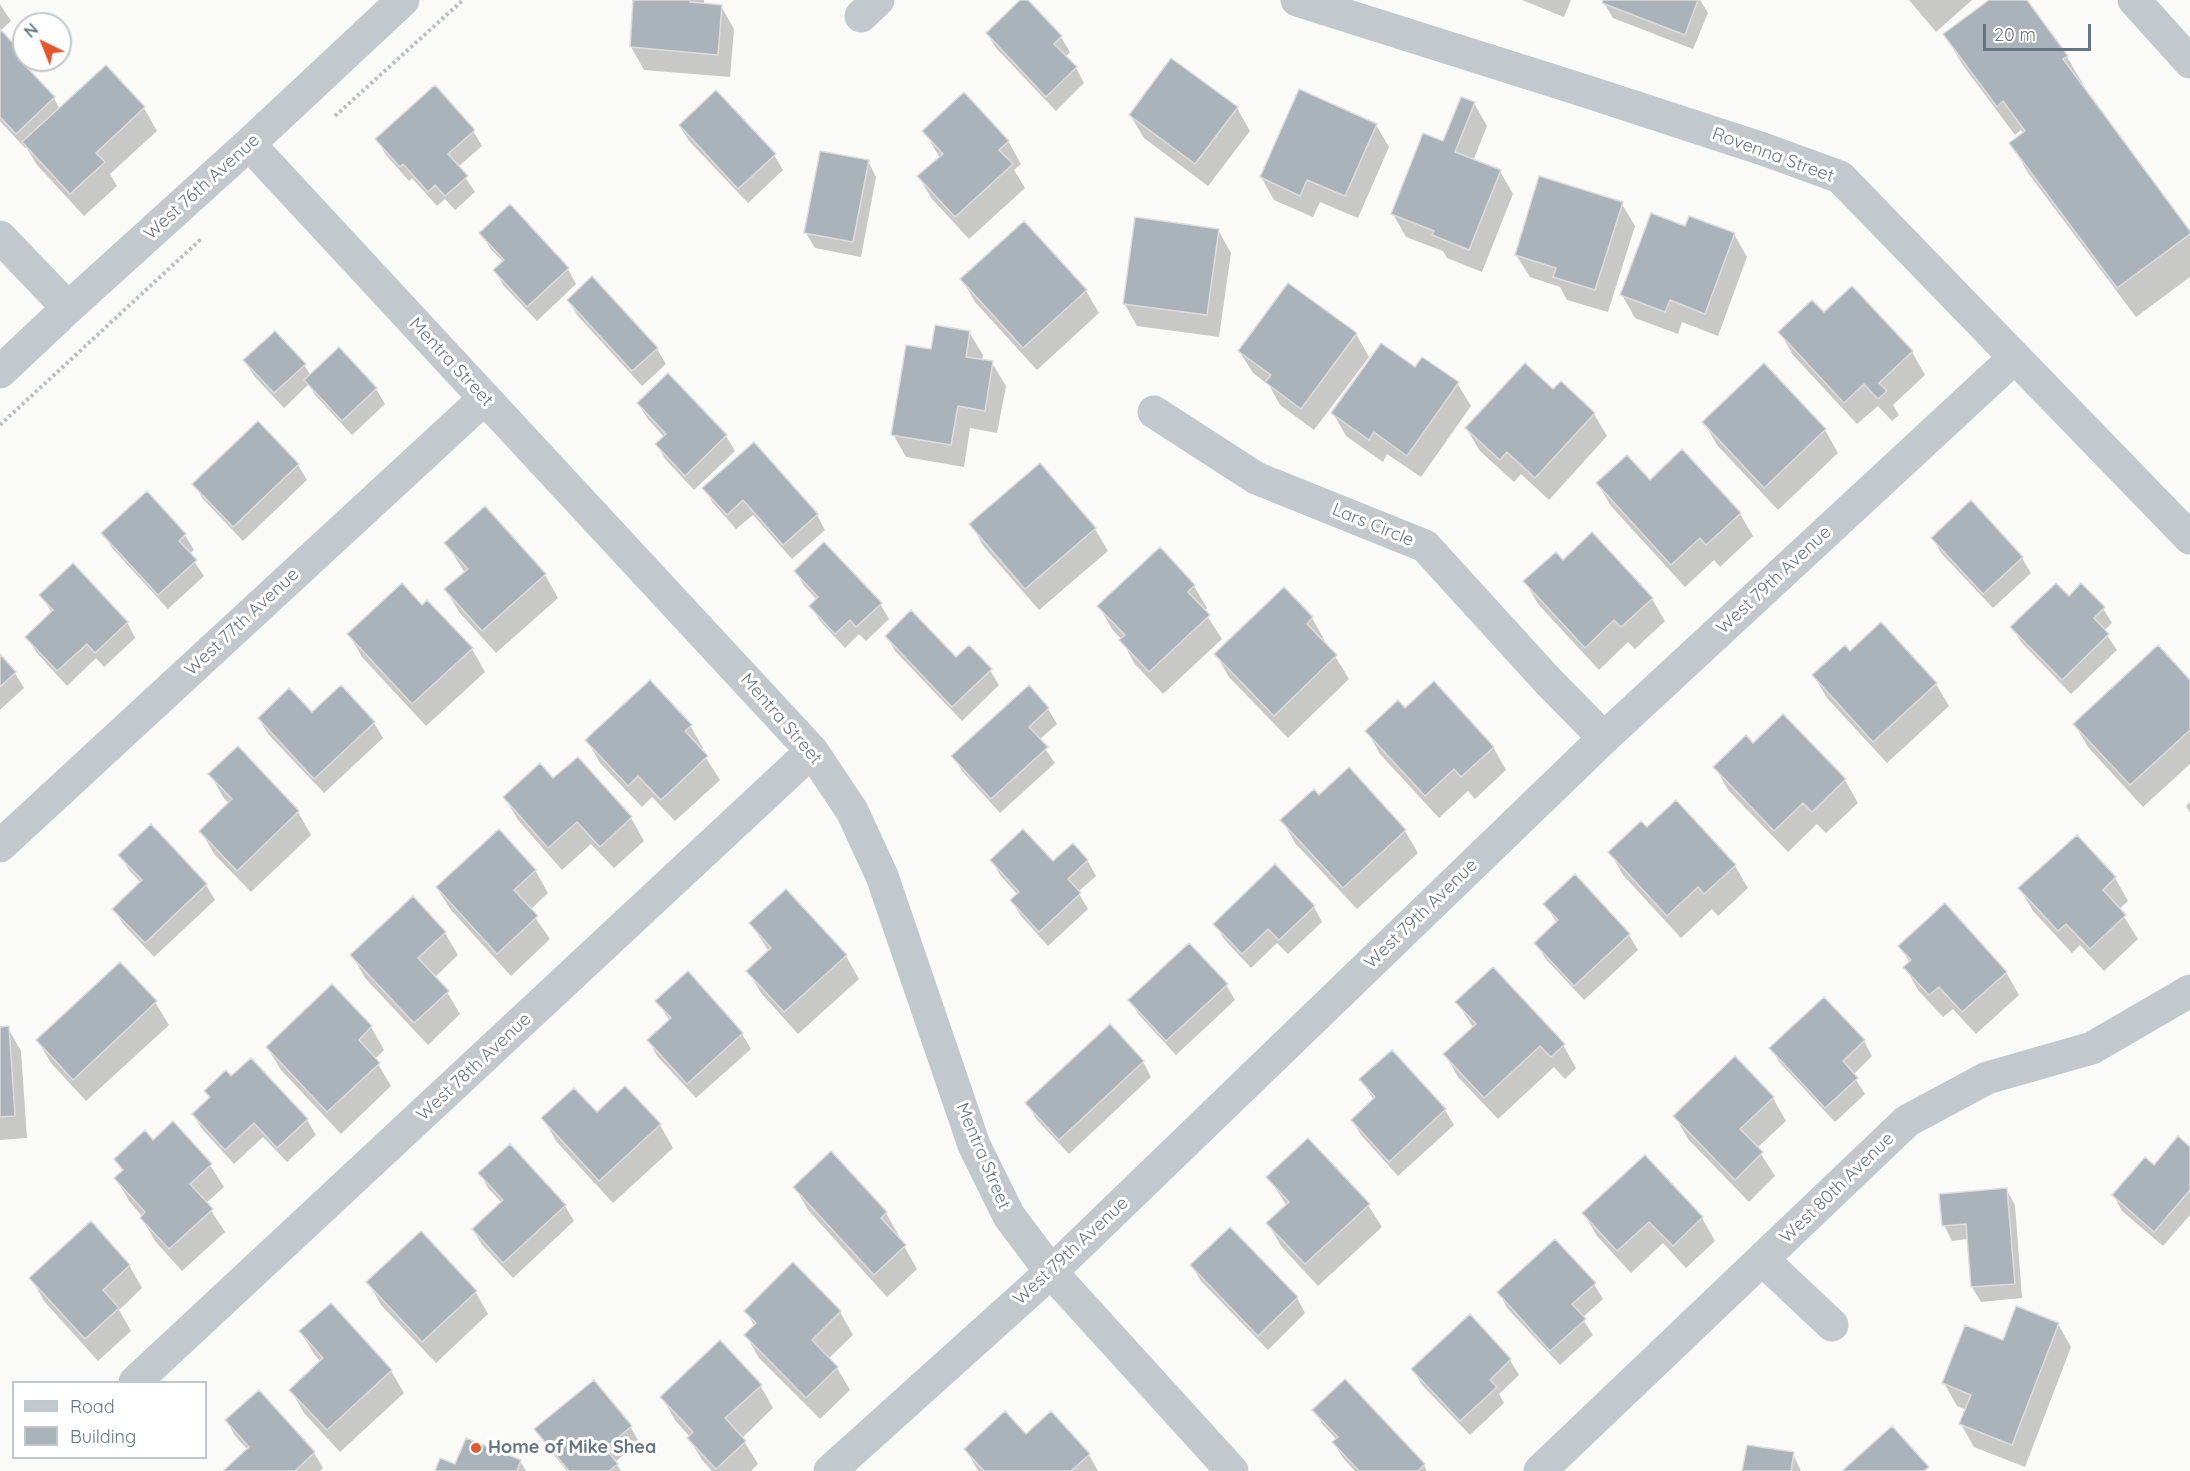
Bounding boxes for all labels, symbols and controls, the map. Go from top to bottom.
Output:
north arrow [12,12,72,72]
scale bar [1986,12,2094,50]
text: N [20,19,42,42]
text: 20 m [1994,23,2036,46]
street label: Rovenna Street [1709,123,1837,187]
street label: West 76th Avenue [140,129,264,245]
street label: Mentra Street [404,313,498,411]
street label: Lars Circle [1329,499,1417,551]
street label: West 79th Avenue [1712,521,1836,639]
street label: West 77th Avenue [181,564,303,680]
street label: Mentra Street [736,669,826,769]
street label: West 79th Avenue [1360,855,1482,973]
street label: West 78th Avenue [412,1008,536,1126]
street label: Mentra Street [951,1100,1015,1212]
street label: West 80th Avenue [1776,1128,1898,1248]
street label: West 79th Avenue [1009,1192,1133,1310]
legend [12,1381,207,1459]
text: Road [70,1395,115,1418]
text: Building [70,1425,136,1448]
place label: Home of Mike Shea [488,1437,656,1459]
marker: Home of Mike Shea [469,1441,483,1455]

